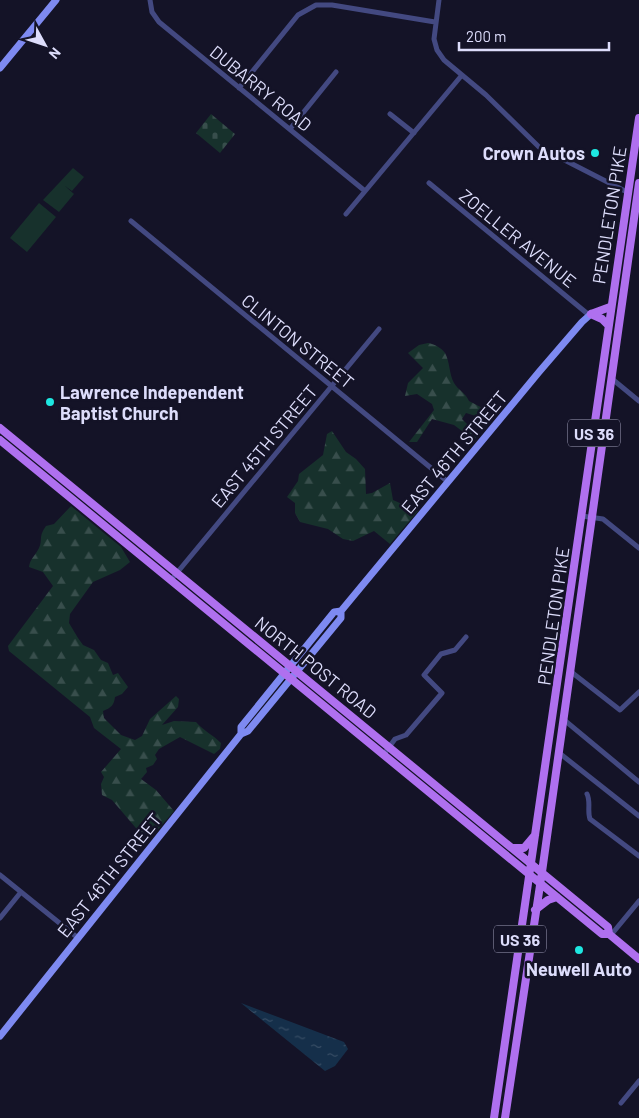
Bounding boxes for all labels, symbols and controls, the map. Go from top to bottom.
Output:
north arrow [20,20,70,70]
scale bar [459,20,609,52]
text: 200 m [466,27,506,45]
street label: DUBARRY ROAD [206,40,316,136]
text: N [46,45,65,63]
place label: Crown Autos [483,142,585,164]
street label: PENDLETON PIKE [587,145,631,285]
marker: Crown Autos [589,147,601,159]
street label: ZOELLER AVENUE [455,184,581,292]
street label: CLINTON STREET [238,289,358,393]
street label: EAST 45TH STREET [206,380,322,512]
place label: Lawrence Independent Baptist Church [60,381,244,424]
street label: EAST 46TH STREET [396,386,512,518]
marker: Lawrence Independent Baptist Church [44,396,56,408]
road number: US 36 [568,419,620,446]
street label: PENDLETON PIKE [532,546,574,686]
street label: NORTH POST ROAD [251,611,381,723]
street label: EAST 46TH STREET [52,808,166,942]
road number: US 36 [494,926,546,952]
marker: Neuwell Auto [573,944,585,956]
place label: Neuwell Auto [526,958,632,980]

